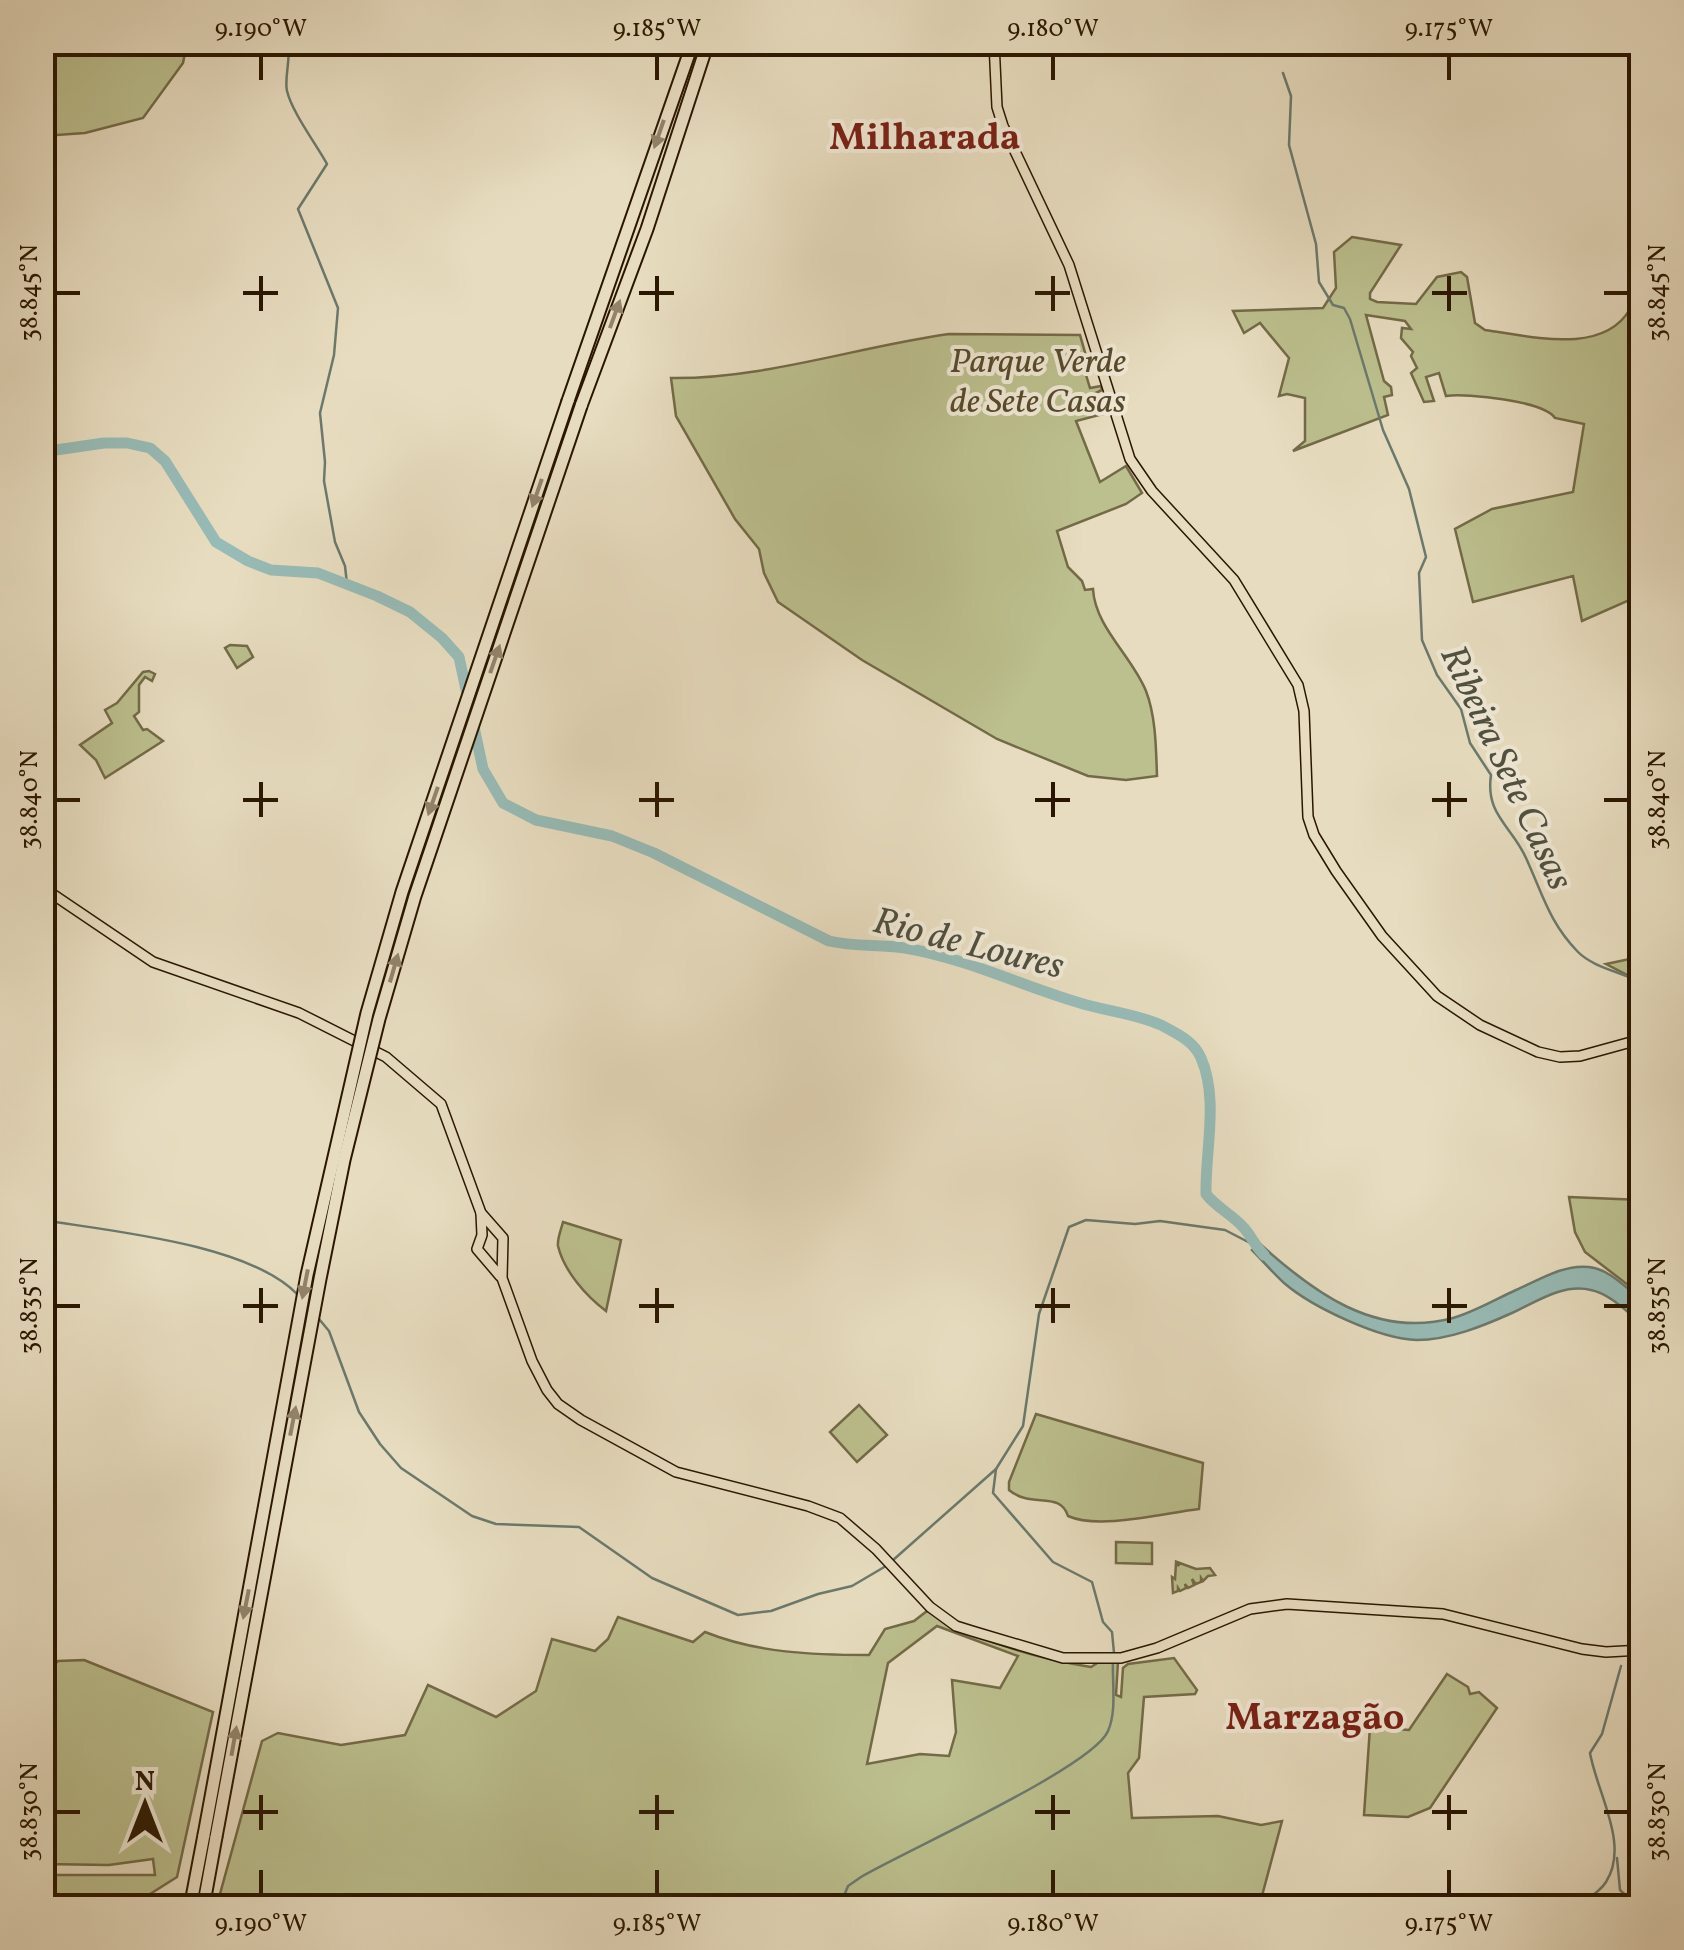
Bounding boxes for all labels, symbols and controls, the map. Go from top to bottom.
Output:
text: 9.190°W [215,12,307,47]
text: 9.185°W [613,12,701,47]
text: 9.180°W [1007,12,1099,47]
text: 9.175°W [1405,12,1493,47]
district label: Milharada [829,113,1021,166]
one-way arrow [651,119,666,149]
text: 38.845°N [13,244,48,342]
text: 38.845°N [1641,244,1676,342]
one-way arrow [608,299,623,329]
park label: Parque Verde de Sete Casas [950,339,1126,427]
one-way arrow [528,479,543,509]
water label: Ribeira Sete Casas [1425,637,1585,900]
one-way arrow [489,643,504,673]
text: 38.840°N [13,750,48,850]
text: 38.840°N [1641,750,1676,850]
one-way arrow [425,787,440,817]
water label: Rio de Loures [867,896,1069,995]
one-way arrow [387,952,402,982]
text: 38.835°N [13,1258,48,1354]
text: 38.835°N [1641,1258,1676,1354]
one-way arrow [297,1269,313,1300]
one-way arrow [286,1406,302,1437]
one-way arrow [237,1589,253,1620]
district label: Marzagão [1226,1693,1404,1746]
one-way arrow [227,1725,242,1756]
north arrow [95,1755,195,1855]
text: 38.830°N [13,1763,48,1861]
text: N [135,1763,155,1802]
text: 38.830°N [1641,1763,1676,1861]
text: 9.190°W [215,1907,307,1942]
text: 9.185°W [613,1907,701,1942]
text: 9.180°W [1007,1907,1099,1942]
text: 9.175°W [1405,1907,1493,1942]

